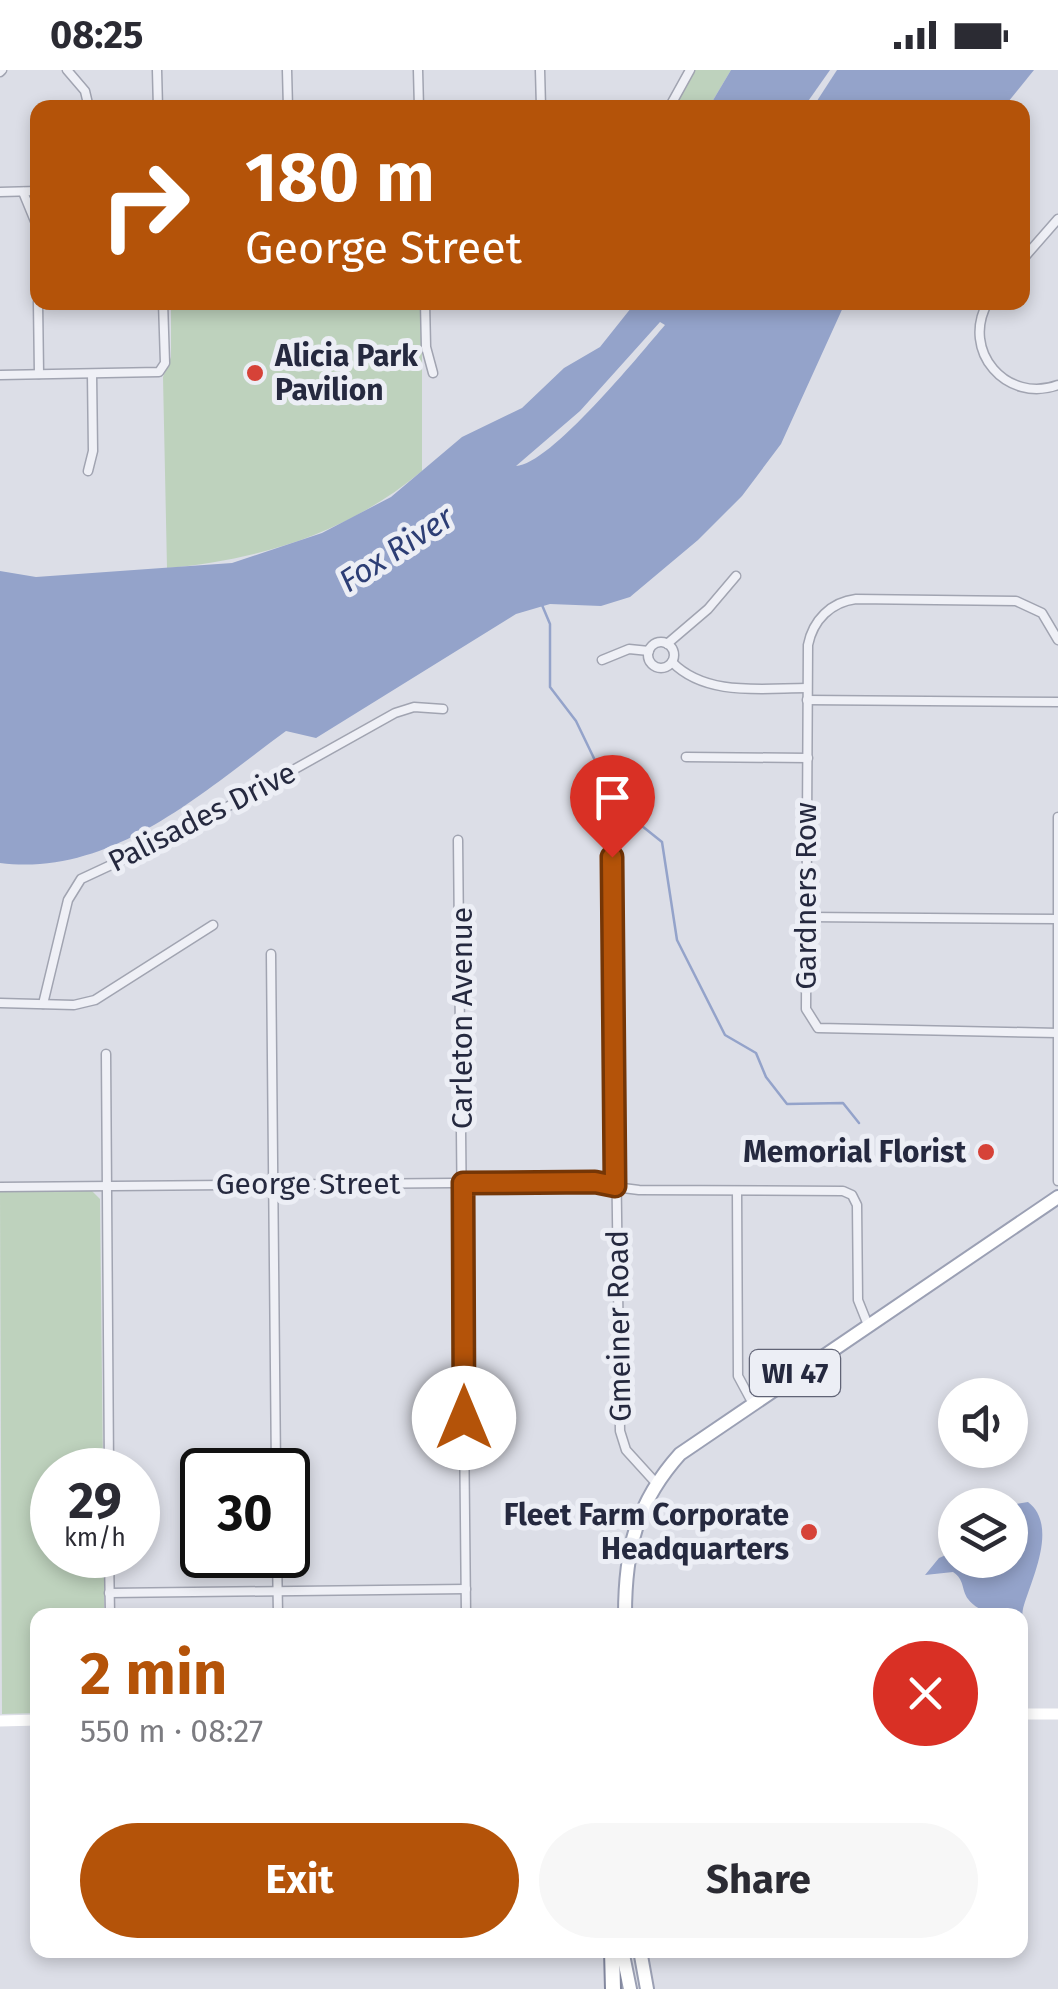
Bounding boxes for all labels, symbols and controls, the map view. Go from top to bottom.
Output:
text: 08:25 [50,12,143,58]
text: 180 m [245,136,435,220]
icon: right [80,140,210,270]
text: George Street [245,221,522,275]
place label: Alicia Park Pavilion [274,338,418,408]
marker: Alicia Park Pavilion [244,362,266,384]
water label: Fox River [332,497,462,600]
street label: Palisades Drive [102,754,302,880]
pin [570,755,655,858]
icon: arrive [585,770,640,825]
street label: Gardners Row [788,802,824,990]
street label: Carleton Avenue [444,907,480,1129]
place label: Memorial Florist [743,1134,966,1170]
marker: Memorial Florist [975,1141,997,1163]
street label: George Street [216,1166,401,1202]
street label: Gmeiner Road [599,1230,639,1422]
road number: WI 47 [750,1350,840,1396]
position arrow [412,1366,516,1470]
map controls [938,1378,1028,1578]
button: sound [938,1378,1028,1468]
speed limit sign: 30 [180,1448,310,1578]
text: 29 [68,1471,122,1531]
button: layers [938,1488,1028,1578]
place label: Fleet Farm Corporate Headquarters [504,1497,789,1567]
marker: Fleet Farm Corporate Headquarters [798,1521,820,1543]
text: km/h [64,1523,126,1553]
text: 2 min [80,1638,227,1710]
button: close [873,1641,978,1746]
text: 550 m · 08:27 [80,1712,263,1750]
button: Exit [80,1823,519,1938]
button: Share [539,1823,978,1938]

